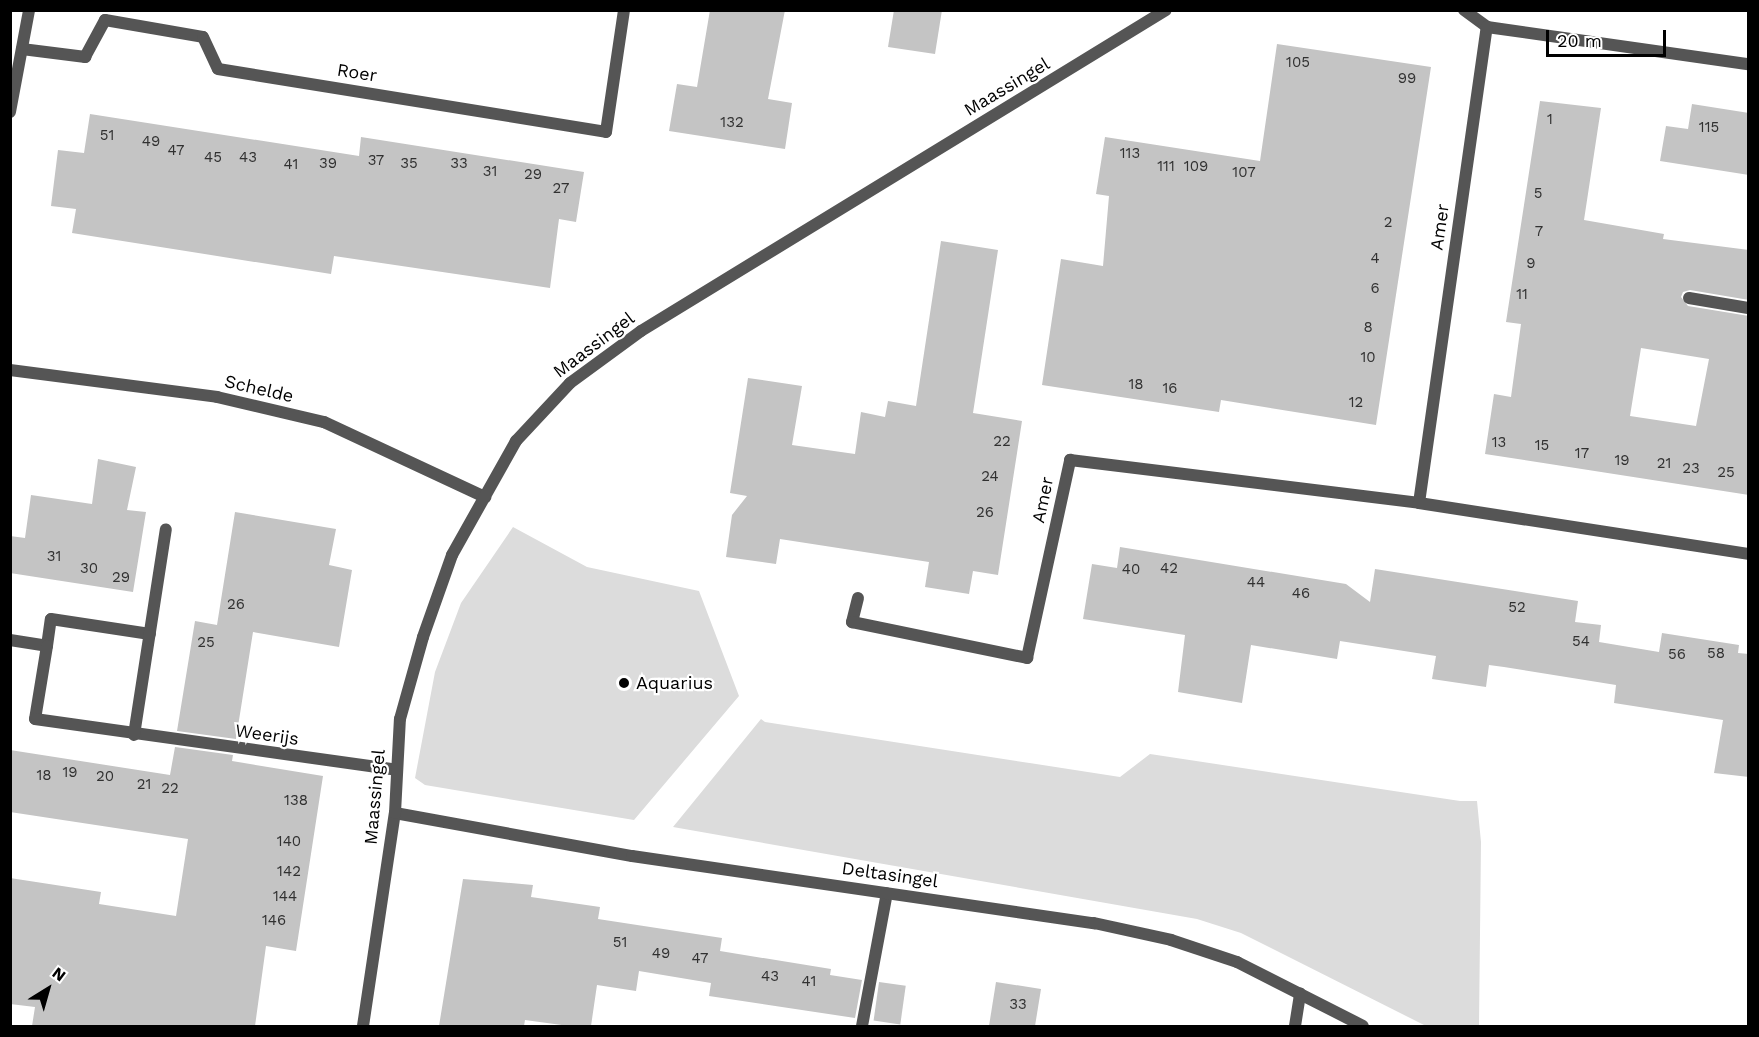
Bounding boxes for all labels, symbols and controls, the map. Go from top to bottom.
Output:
scale bar [1549,18,1669,56]
text: 20 m [1557,30,1602,51]
street label: Maassingel [960,53,1054,121]
house number: 105 [1286,54,1310,72]
street label: Roer [335,59,379,87]
house number: 99 [1398,70,1416,88]
house number: 1 [1547,111,1553,129]
house number: 132 [720,114,744,132]
house number: 115 [1699,119,1719,137]
house number: 51 [100,127,114,145]
house number: 49 [142,133,160,151]
house number: 47 [168,142,184,160]
house number: 113 [1120,145,1140,163]
house number: 45 [204,149,222,167]
house number: 43 [239,149,257,167]
house number: 37 [368,152,384,170]
house number: 39 [319,155,337,173]
house number: 35 [400,155,418,173]
house number: 33 [450,155,468,173]
house number: 41 [284,156,298,174]
house number: 111 [1157,158,1175,176]
house number: 109 [1184,158,1208,176]
house number: 31 [483,163,497,181]
house number: 107 [1232,164,1256,182]
house number: 29 [524,166,542,184]
house number: 27 [553,180,569,198]
house number: 5 [1534,185,1542,203]
street label: Amer [1426,202,1454,252]
house number: 2 [1384,214,1392,232]
house number: 7 [1535,223,1543,241]
house number: 4 [1370,250,1380,268]
house number: 9 [1526,255,1536,273]
house number: 6 [1370,280,1380,298]
house number: 11 [1516,286,1528,304]
street label: Maassingel [549,307,639,383]
house number: 8 [1363,319,1373,337]
house number: 10 [1360,349,1376,367]
street label: Schelde [222,371,296,407]
house number: 18 [1128,376,1144,394]
house number: 16 [1163,380,1177,398]
house number: 12 [1349,394,1363,412]
house number: 22 [993,433,1011,451]
house number: 13 [1492,434,1506,452]
house number: 15 [1535,437,1549,455]
house number: 17 [1575,445,1589,463]
house number: 19 [1614,452,1630,470]
house number: 21 [1657,455,1671,473]
house number: 23 [1682,460,1700,478]
house number: 25 [1717,464,1735,482]
house number: 24 [981,468,999,486]
street label: Amer [1028,475,1058,525]
house number: 26 [976,504,994,522]
house number: 31 [47,548,61,566]
house number: 30 [80,560,98,578]
house number: 42 [1160,560,1178,578]
house number: 40 [1122,561,1140,579]
house number: 29 [112,569,130,587]
house number: 44 [1247,574,1265,592]
house number: 46 [1292,585,1310,603]
house number: 26 [227,596,245,614]
house number: 52 [1508,599,1526,617]
house number: 54 [1572,633,1590,651]
house number: 25 [197,634,215,652]
house number: 58 [1707,645,1725,663]
house number: 56 [1668,646,1686,664]
place label: Aquarius [636,672,713,694]
marker: Aquarius [617,676,631,690]
street label: Weerijs [234,720,300,750]
street label: Maassingel [360,748,390,846]
house number: 19 [62,764,78,782]
house number: 18 [36,767,52,785]
house number: 20 [96,768,114,786]
house number: 21 [137,776,151,794]
house number: 22 [161,780,179,798]
house number: 138 [284,792,308,810]
house number: 140 [277,833,301,851]
street label: Deltasingel [840,858,940,892]
house number: 142 [277,863,301,881]
house number: 144 [273,888,297,906]
house number: 146 [262,912,286,930]
house number: 51 [613,934,627,952]
house number: 49 [652,945,670,963]
house number: 47 [692,950,708,968]
north arrow [18,959,78,1019]
text: N [49,963,70,985]
house number: 43 [761,968,779,986]
house number: 41 [802,973,816,991]
house number: 33 [1009,996,1027,1014]

